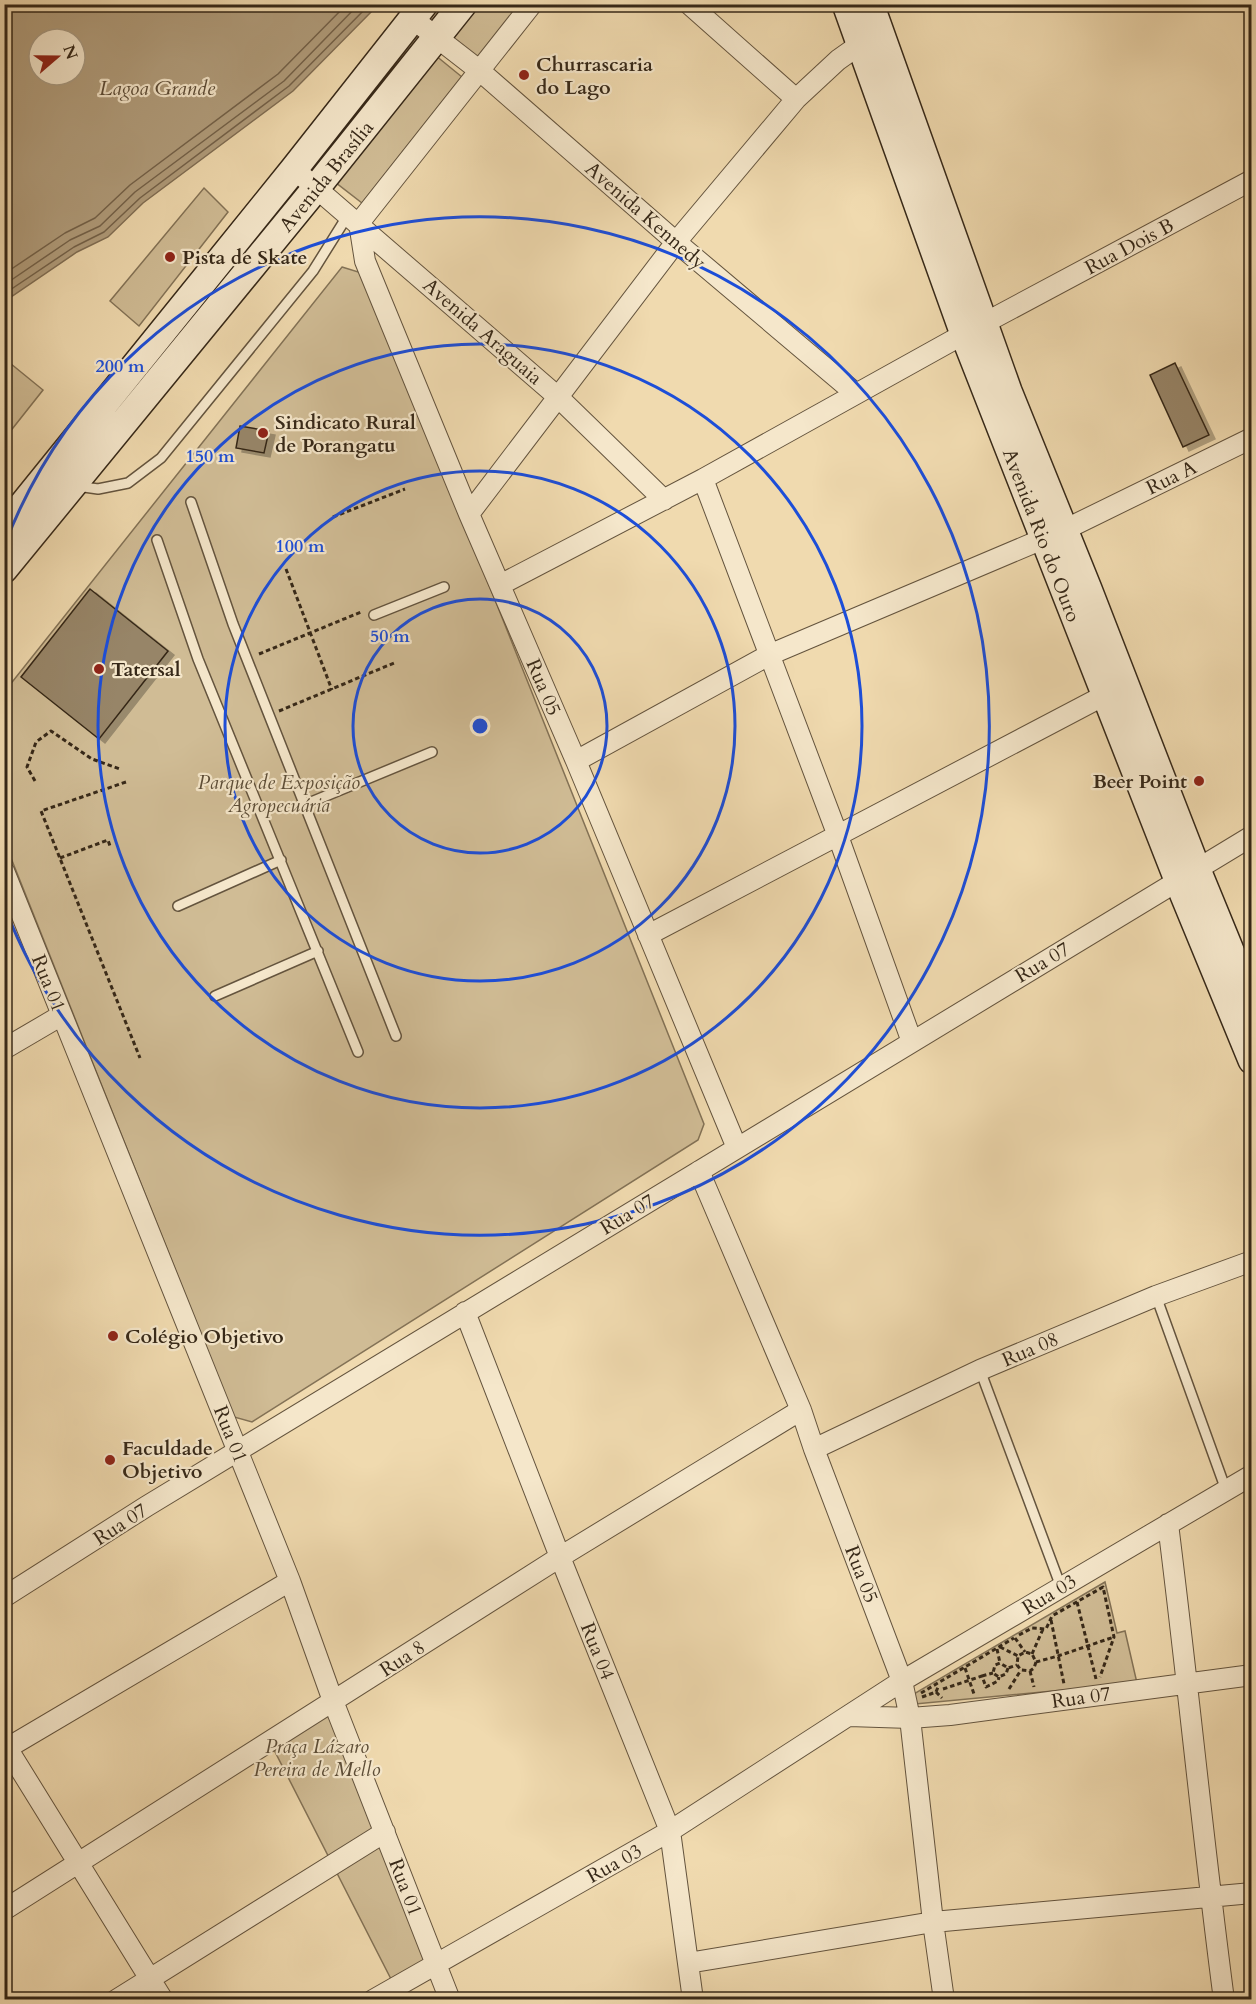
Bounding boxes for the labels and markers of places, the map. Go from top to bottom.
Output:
place label: Churrascaria do Lago [536,51,653,101]
marker: Churrascaria do Lago [517,68,531,82]
place label: Pista de Skate [182,244,307,271]
marker: Pista de Skate [163,250,177,264]
place label: Sindicato Rural de Porangatu [275,409,416,459]
marker: Sindicato Rural de Porangatu [256,426,270,440]
place label: Tatersal [111,656,181,683]
marker: Tatersal [92,662,106,676]
centre of rings [470,716,490,736]
place label: Beer Point [1092,768,1187,795]
marker: Beer Point [1192,774,1206,788]
place label: Colégio Objetivo [125,1323,284,1350]
marker: Colégio Objetivo [106,1329,120,1343]
place label: Faculdade Objetivo [122,1435,213,1485]
marker: Faculdade Objetivo [103,1453,117,1467]

